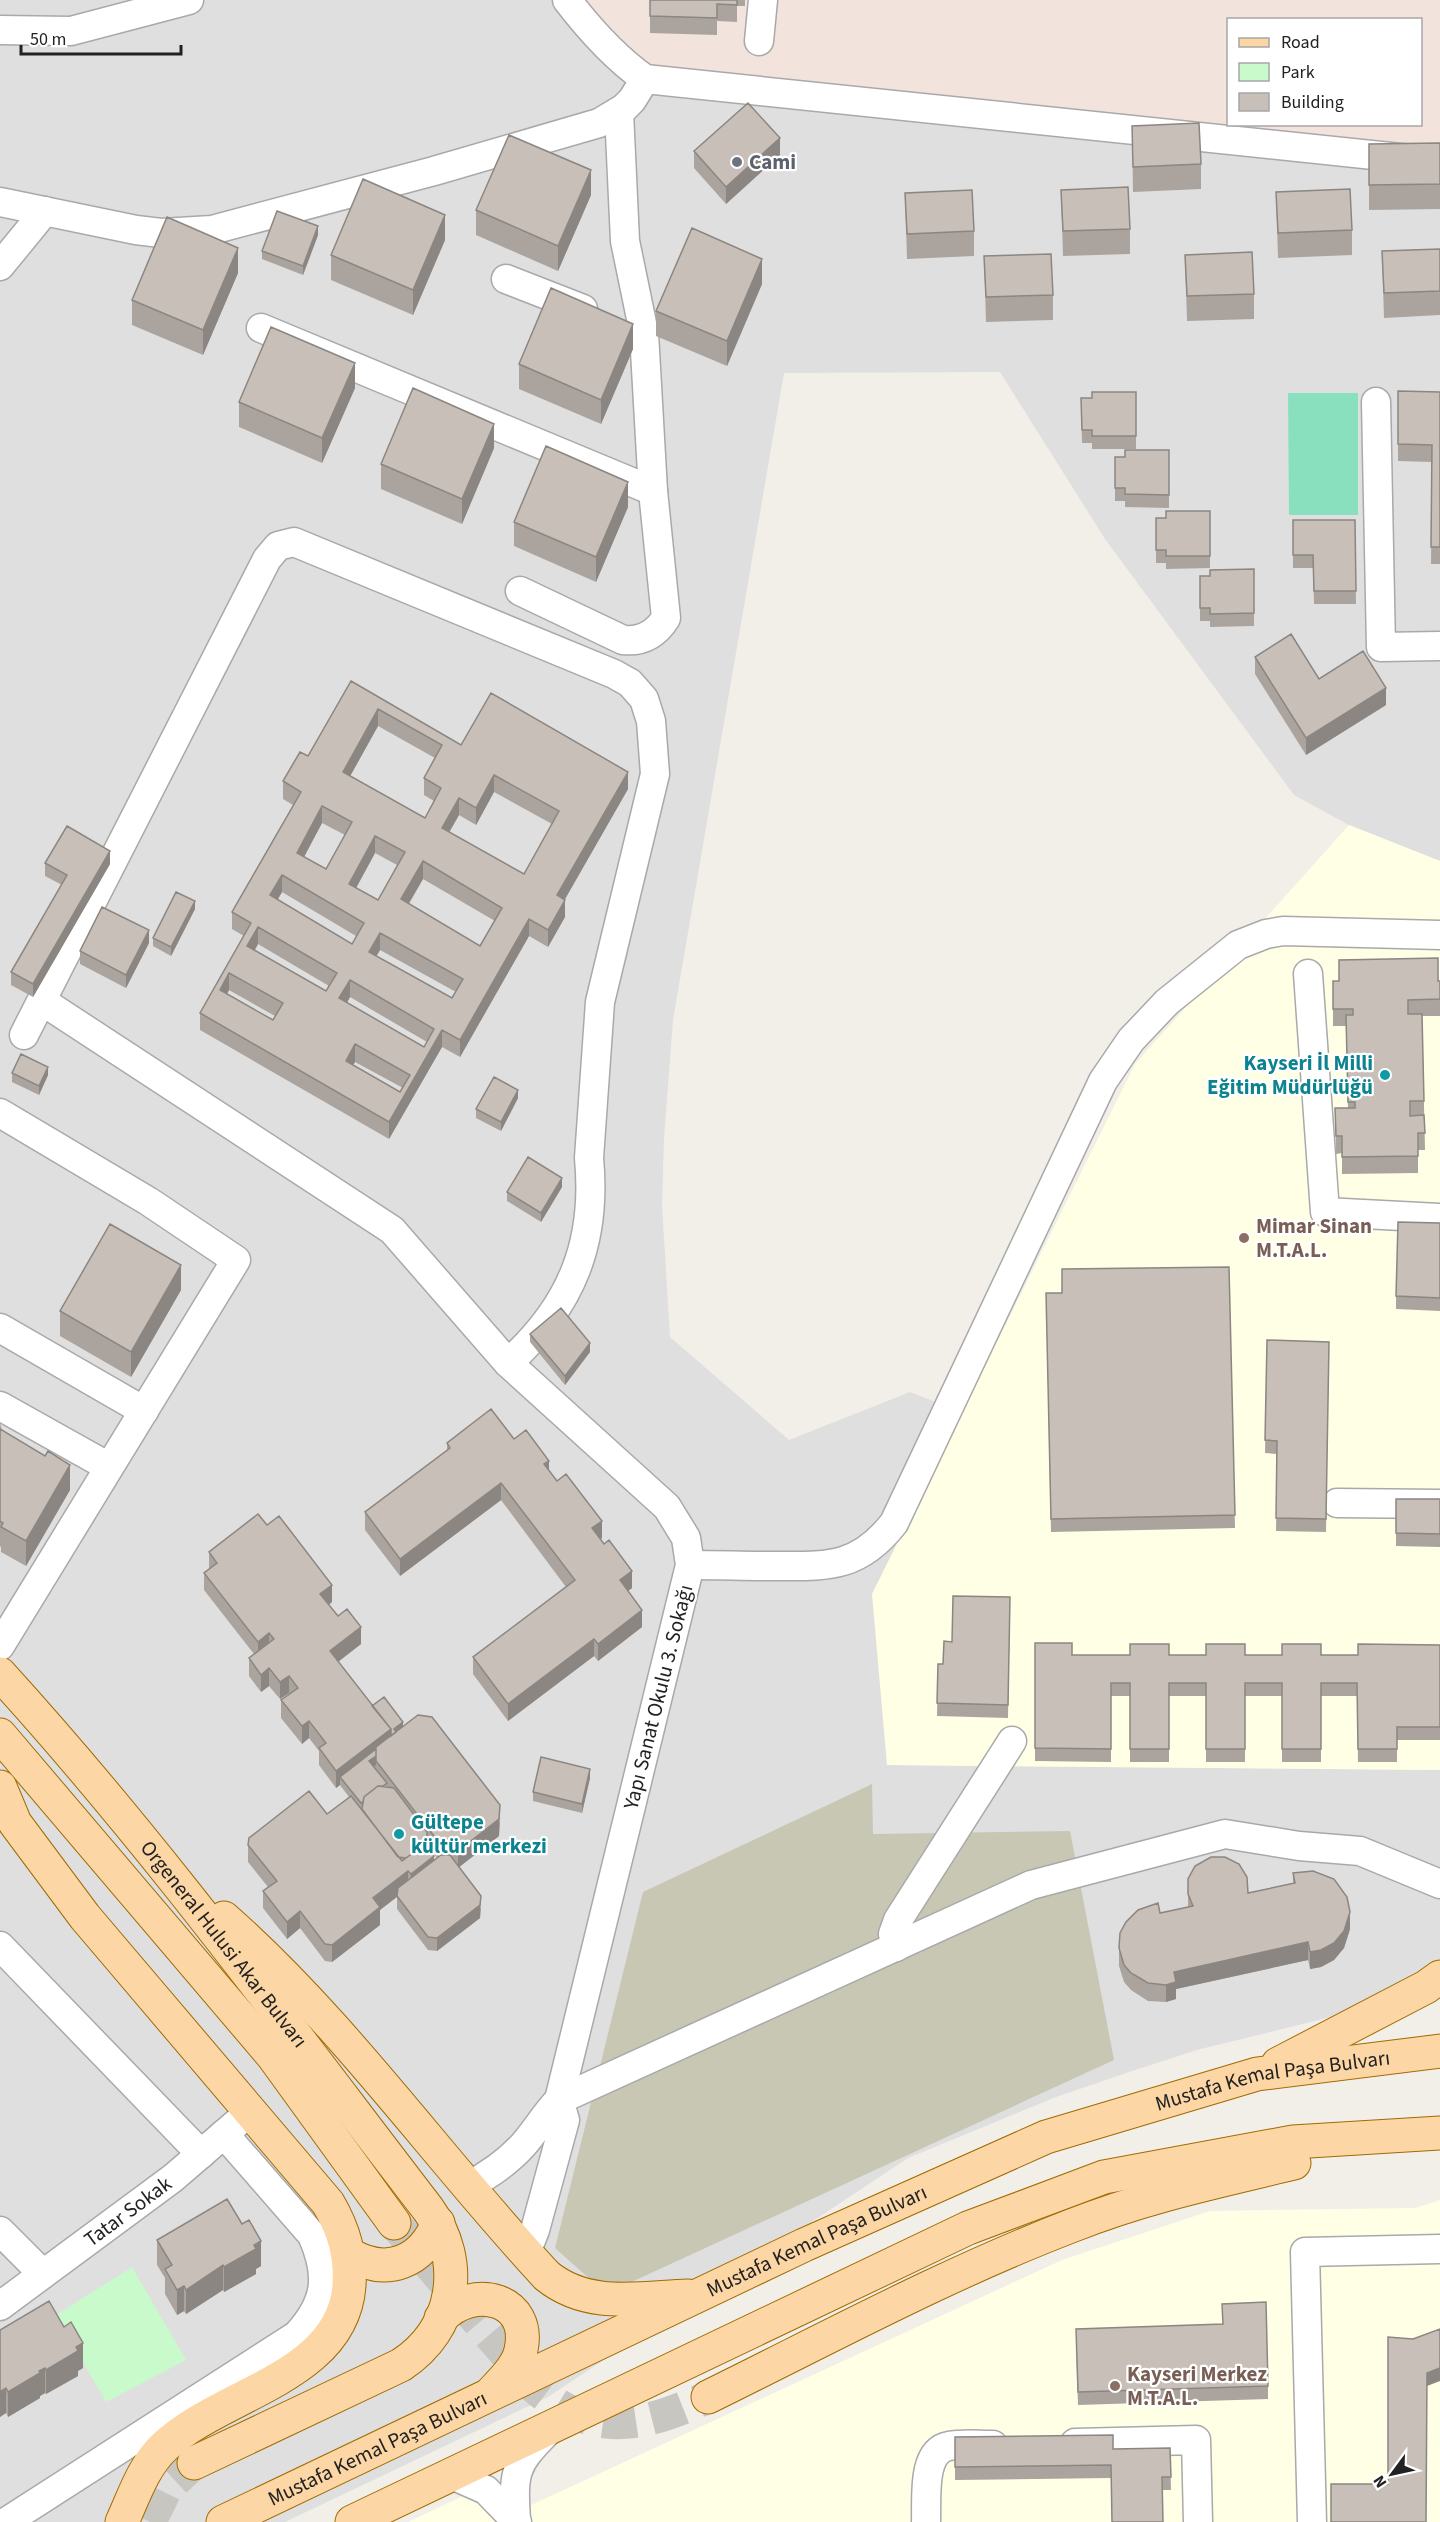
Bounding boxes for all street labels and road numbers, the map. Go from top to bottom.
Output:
street label: Yapı Sanat Okulu 3. Sokağı [615,1582,700,1813]
street label: Orgeneral Hulusi Akar Bulvarı [133,1834,315,2054]
street label: Mustafa Kemal Paşa Bulvarı [1151,2042,1392,2119]
street label: Tatar Sokak [78,2169,178,2254]
street label: Mustafa Kemal Paşa Bulvarı [701,2177,932,2304]
street label: Mustafa Kemal Paşa Bulvarı [263,2383,492,2514]

